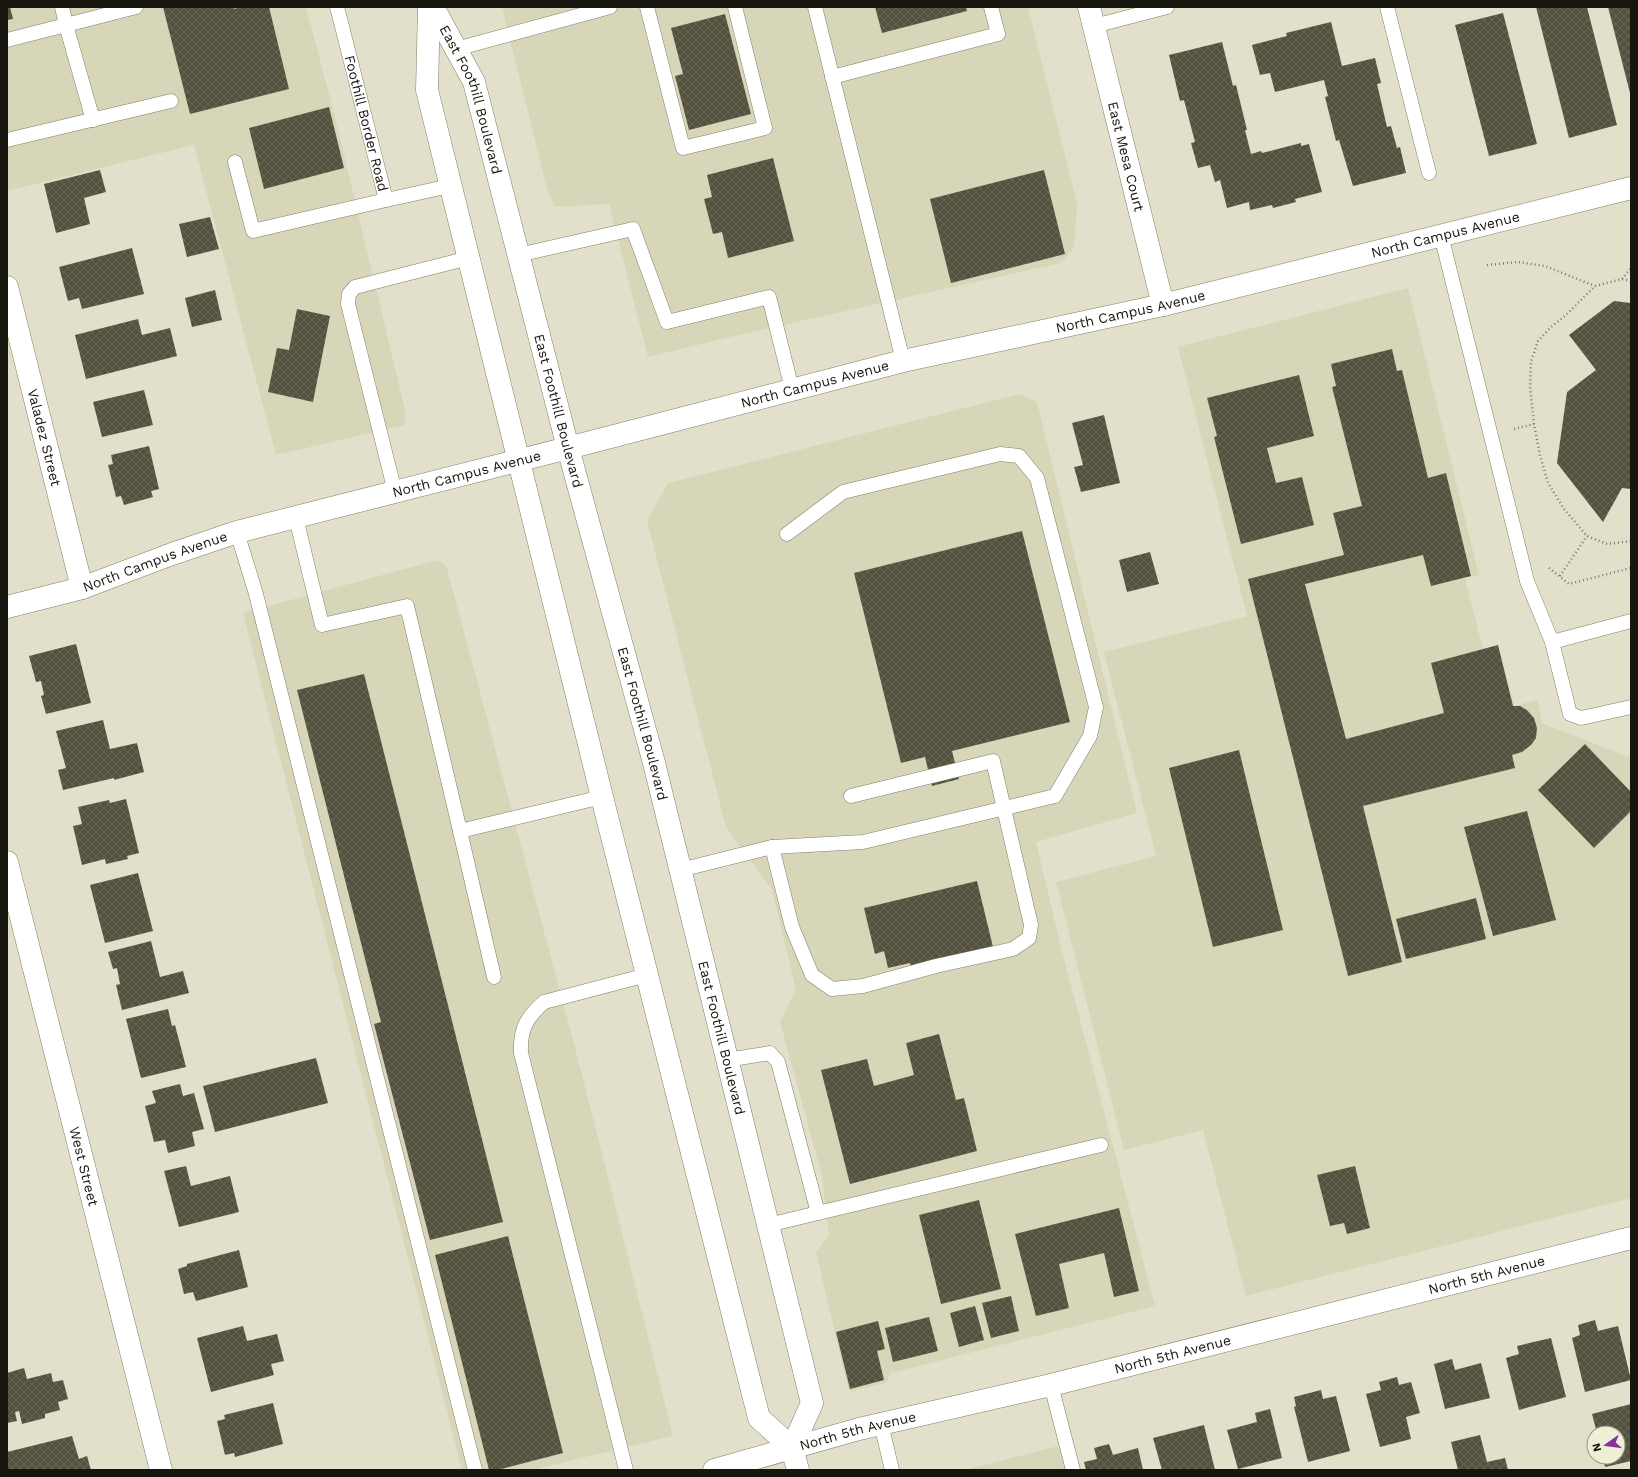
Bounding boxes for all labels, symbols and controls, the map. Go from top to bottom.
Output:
street label: East Foothill Boulevard [436,22,505,176]
street label: Foothill Border Road [342,54,391,193]
street label: East Mesa Court [1105,100,1147,213]
street label: North Campus Avenue [1369,208,1521,261]
street label: North Campus Avenue [1054,287,1207,336]
street label: East Foothill Boulevard [531,332,586,489]
street label: North Campus Avenue [739,357,891,411]
street label: Valadez Street [25,387,64,488]
street label: North Campus Avenue [391,447,542,500]
street label: North Campus Avenue [80,528,229,595]
street label: East Foothill Boulevard [615,645,671,802]
street label: East Foothill Boulevard [695,959,749,1117]
street label: West Street [66,1125,102,1208]
street label: North 5th Avenue [1427,1252,1547,1297]
street label: North 5th Avenue [1113,1332,1232,1377]
street label: North 5th Avenue [798,1408,917,1453]
north arrow [1586,1425,1626,1465]
text: N [1589,1442,1604,1453]

